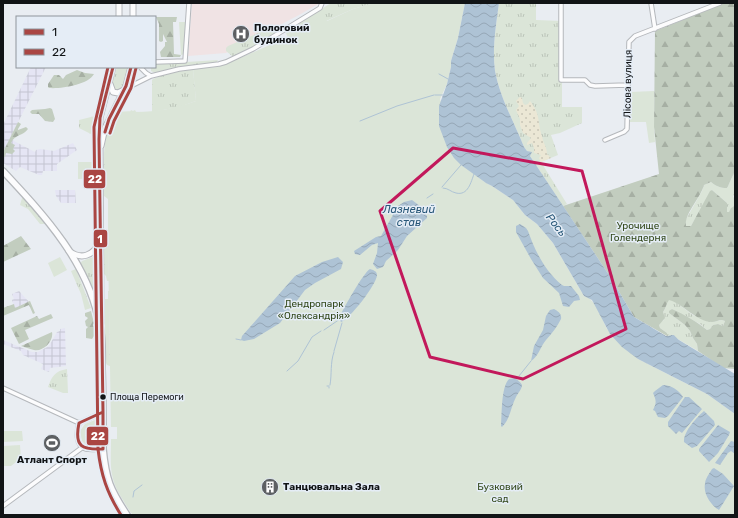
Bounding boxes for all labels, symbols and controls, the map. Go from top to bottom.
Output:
legend [16,16,156,68]
place label: Пологовий будинок [254,22,309,46]
hospital icon: Пологовий будинок [231,24,251,44]
text: 1 [52,25,57,39]
text: 22 [52,45,66,59]
street label: Лісова вулиця [621,50,635,118]
line badge: 22 [83,169,106,189]
text: 22 [88,173,102,186]
water label: Лазневий став [382,203,435,229]
water label: Рось [543,211,569,239]
park label: Урочище Голендерня [610,220,666,244]
line badge: 1 [93,229,108,248]
text: 1 [97,233,103,246]
park label: Дендропарк «Олександрія» [278,298,350,322]
marker: Площа Перемоги [98,392,108,402]
place label: Площа Перемоги [110,392,184,402]
line badge: 22 [86,426,109,446]
text: 22 [91,430,105,443]
sports icon: Атлант Спорт [42,433,62,453]
place label: Атлант Спорт [17,454,88,466]
building icon: Танцювальна Зала [260,477,280,497]
place label: Танцювальна Зала [283,481,380,493]
park label: Бузковий сад [477,481,523,505]

